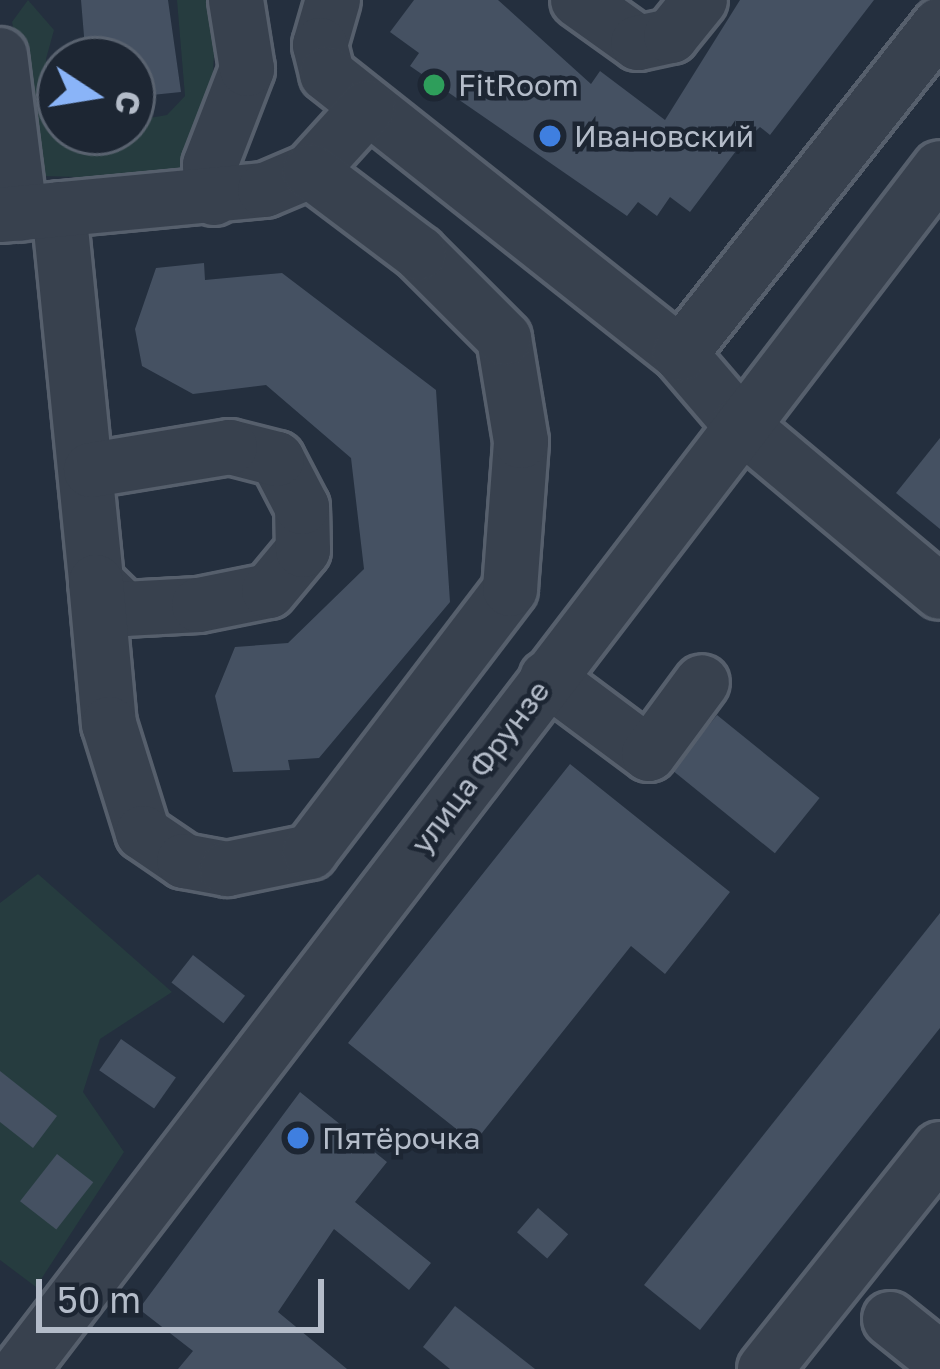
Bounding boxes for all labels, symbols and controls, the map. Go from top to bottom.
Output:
north arrow [36,36,156,156]
place label: FitRoom [458,67,579,103]
marker: FitRoom [421,72,447,98]
text: С [107,87,150,118]
place label: Ивановский [574,118,754,154]
marker: Ивановский [537,123,563,149]
street label: улица Фрунзе [403,673,557,861]
place label: Пятёрочка [322,1120,480,1156]
marker: Пятёрочка [285,1125,311,1151]
scale bar [42,1255,330,1329]
text: 50 m [57,1278,141,1321]

